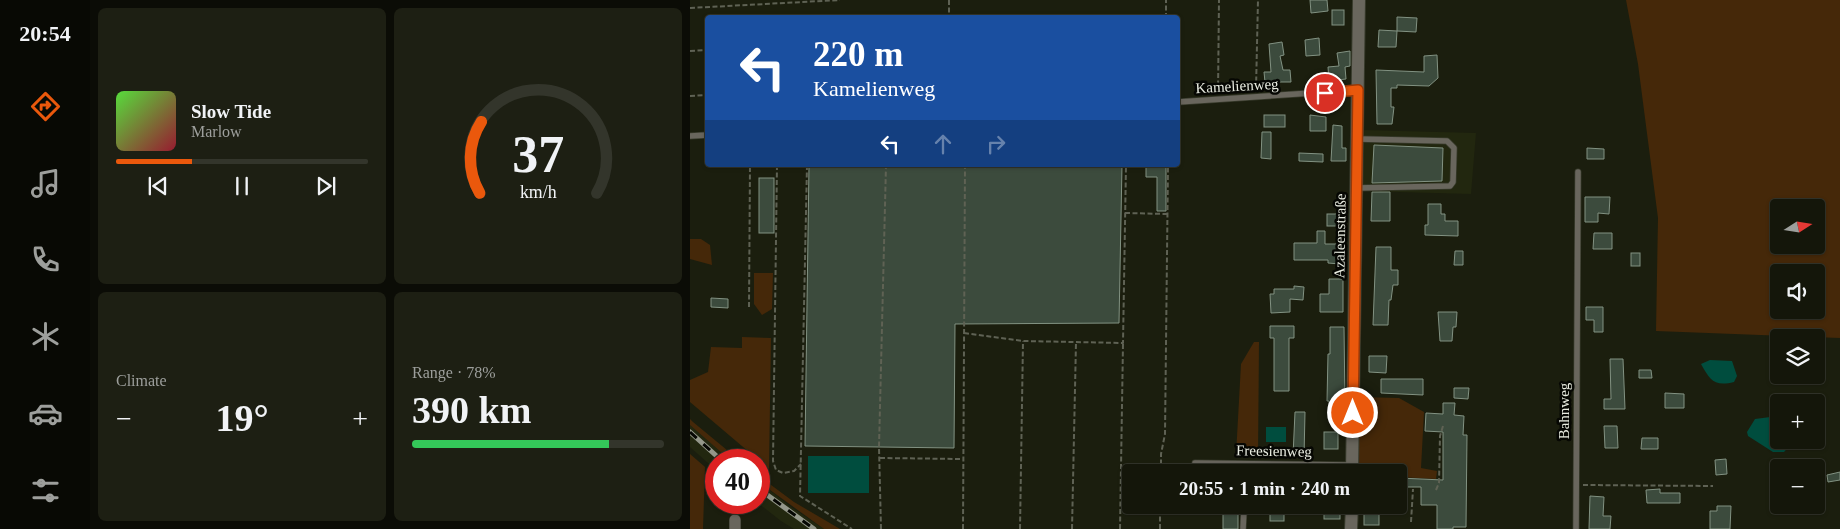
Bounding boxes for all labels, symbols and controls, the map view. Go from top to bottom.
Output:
text: 20:54 [19,21,71,46]
icon: left [730,35,795,100]
text: 220 m [813,35,903,74]
pin [1304,72,1346,114]
text: Kamelienweg [813,76,935,101]
street label: Kamelienweg [1195,76,1280,96]
icon: arrive [1311,79,1339,107]
icon: directions [28,89,63,124]
text: Slow Tide [191,101,271,122]
text: Marlow [191,123,242,140]
text: 37 [512,126,564,183]
icon: left [876,130,904,158]
icon: ahead [929,130,957,158]
icon: right [982,130,1010,158]
icon: music [28,166,63,201]
icon: previous [144,172,172,200]
icon: pause [228,172,256,200]
icon: next [312,172,340,200]
text: km/h [520,182,556,202]
street label: Azaleenstraße [1331,193,1349,279]
north arrow [1770,199,1825,254]
map controls [1770,199,1825,514]
icon: phone [28,242,63,277]
button: sound [1770,264,1825,319]
icon: climate [28,319,63,354]
button: layers [1770,329,1825,384]
text: Range · 78% [412,364,496,381]
text: Climate [116,372,167,389]
street label: Bahnweg [1556,382,1572,439]
position arrow [1326,386,1378,438]
text: 390 km [412,389,531,431]
button: + [1770,394,1825,449]
icon: car [28,396,63,431]
text: 19° [215,397,269,439]
text: − [116,403,132,434]
text: + [352,403,368,434]
street label: Freesienweg [1236,442,1313,460]
speed limit sign: 40 [705,449,770,514]
button: − [1770,459,1825,514]
icon: filters [28,473,63,508]
text: 20:55 · 1 min · 240 m [1179,478,1350,499]

